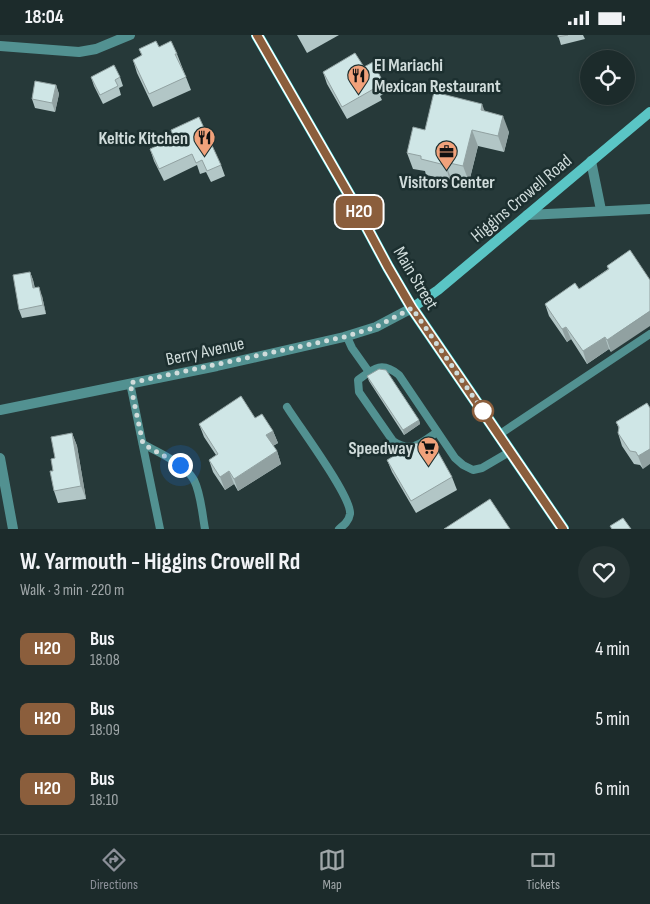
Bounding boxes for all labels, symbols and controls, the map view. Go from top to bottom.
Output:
text: 18:04 [25,6,64,29]
map controls [580,50,635,105]
button: locate [580,50,635,105]
place label: El Mariachi Mexican Restaurant [374,55,501,97]
restaurant icon: El Mariachi Mexican Restaurant [346,63,370,94]
restaurant icon: Keltic Kitchen [192,126,216,157]
place label: Keltic Kitchen [98,128,188,149]
office icon: Visitors Center [435,140,459,171]
street label: Higgins Crowell Road [467,150,576,247]
place label: Visitors Center [399,172,495,193]
line badge: H2O [330,196,388,228]
text: H2O [346,201,372,222]
street label: Main Street [389,243,443,314]
street label: Berry Avenue [164,333,246,370]
unlabelled marker [472,400,494,422]
supermarket icon: Speedway [417,436,441,467]
place label: Speedway [348,438,414,459]
your location [168,453,193,478]
button: heart [578,546,630,598]
text: W. Yarmouth - Higgins Crowell Rd [20,547,300,576]
text: Walk · 3 min · 220 m [20,581,124,600]
text: Bus [90,628,115,651]
text: H2O [34,638,61,659]
text: 4 min [595,638,630,661]
text: 18:08 [90,651,120,670]
text: Bus [90,698,115,721]
text: H2O [34,708,61,729]
text: 5 min [595,708,630,731]
text: 18:09 [90,721,120,740]
text: Bus [90,768,115,791]
text: H2O [34,778,61,799]
text: 6 min [595,778,630,801]
text: 18:10 [90,791,118,810]
tab: Directions [90,846,138,893]
tab: Map [318,846,346,893]
tab: Tickets [526,846,560,893]

